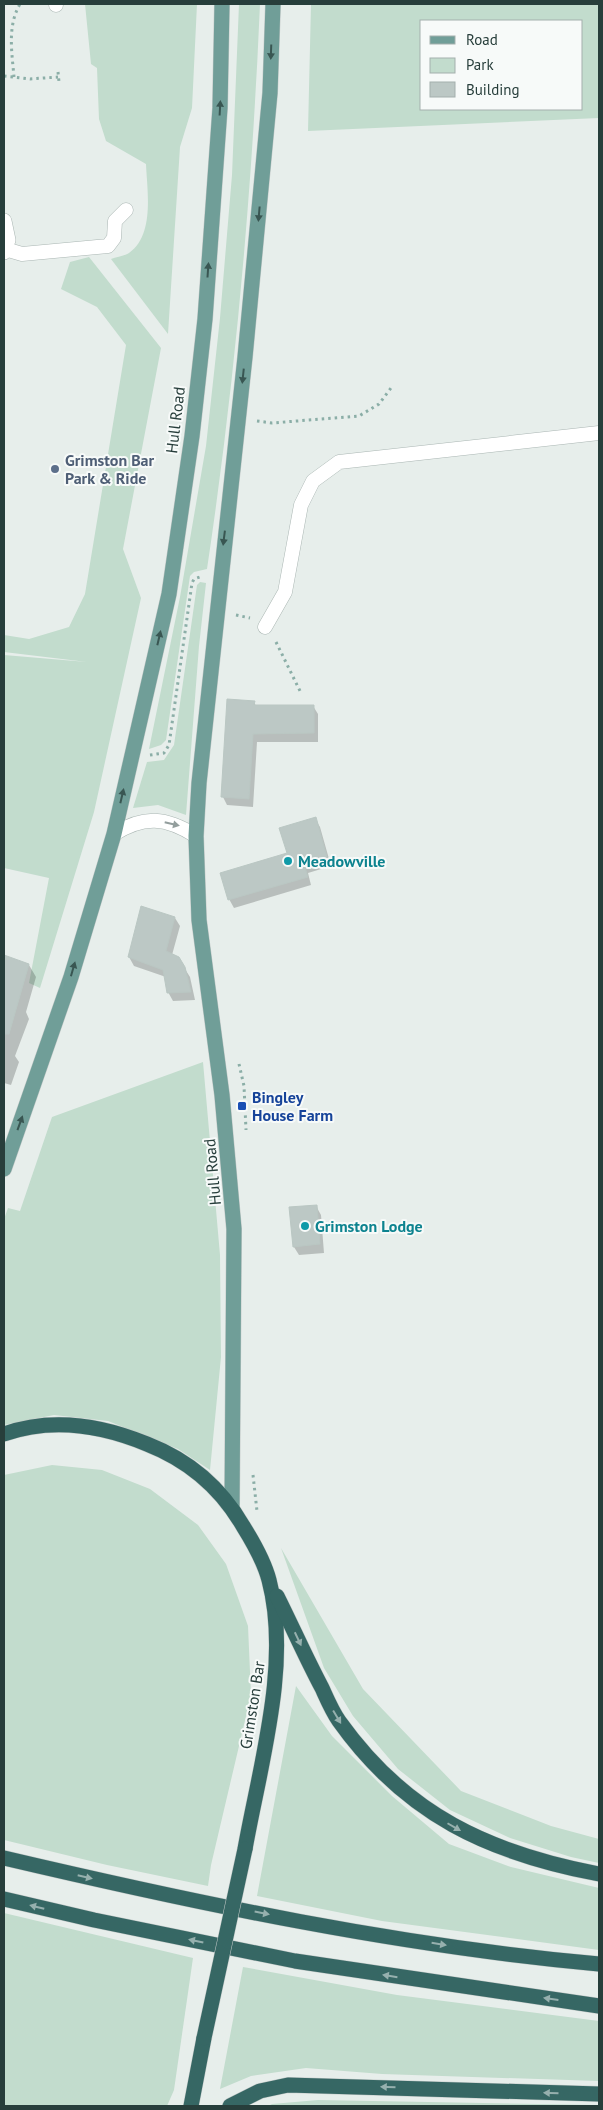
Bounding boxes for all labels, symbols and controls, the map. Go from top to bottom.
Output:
legend [420,20,583,110]
text: Road [466,30,498,49]
one-way arrow [267,45,275,61]
text: Park [466,55,494,74]
text: Building [466,80,520,99]
one-way arrow [216,100,224,116]
one-way arrow [255,207,263,223]
one-way arrow [205,262,213,278]
one-way arrow [239,368,247,384]
street label: Hull Road [161,386,189,454]
place label: Grimston Bar Park & Ride [65,450,155,488]
marker: Grimston Bar Park & Ride [49,463,61,475]
one-way arrow [220,530,228,546]
one-way arrow [155,630,163,645]
one-way arrow [118,789,126,804]
one-way arrow [164,820,180,828]
place label: Meadowville [298,851,385,871]
marker: Meadowville [282,855,294,867]
one-way arrow [69,961,77,977]
place label: Bingley House Farm [252,1087,333,1125]
marker: Bingley House Farm [236,1100,248,1112]
one-way arrow [16,1115,24,1130]
street label: Hull Road [199,1138,225,1206]
place label: Grimston Lodge [315,1216,423,1236]
marker: Grimston Lodge [299,1220,311,1232]
one-way arrow [294,1632,302,1646]
street label: Grimston Bar [235,1659,269,1750]
one-way arrow [333,1710,342,1723]
one-way arrow [447,1823,462,1831]
one-way arrow [78,1873,93,1881]
one-way arrow [29,1903,44,1911]
one-way arrow [254,1909,270,1917]
one-way arrow [188,1937,203,1945]
one-way arrow [431,1940,447,1948]
one-way arrow [382,1972,398,1980]
one-way arrow [543,1995,559,2003]
one-way arrow [380,2082,396,2090]
one-way arrow [542,2089,558,2097]

